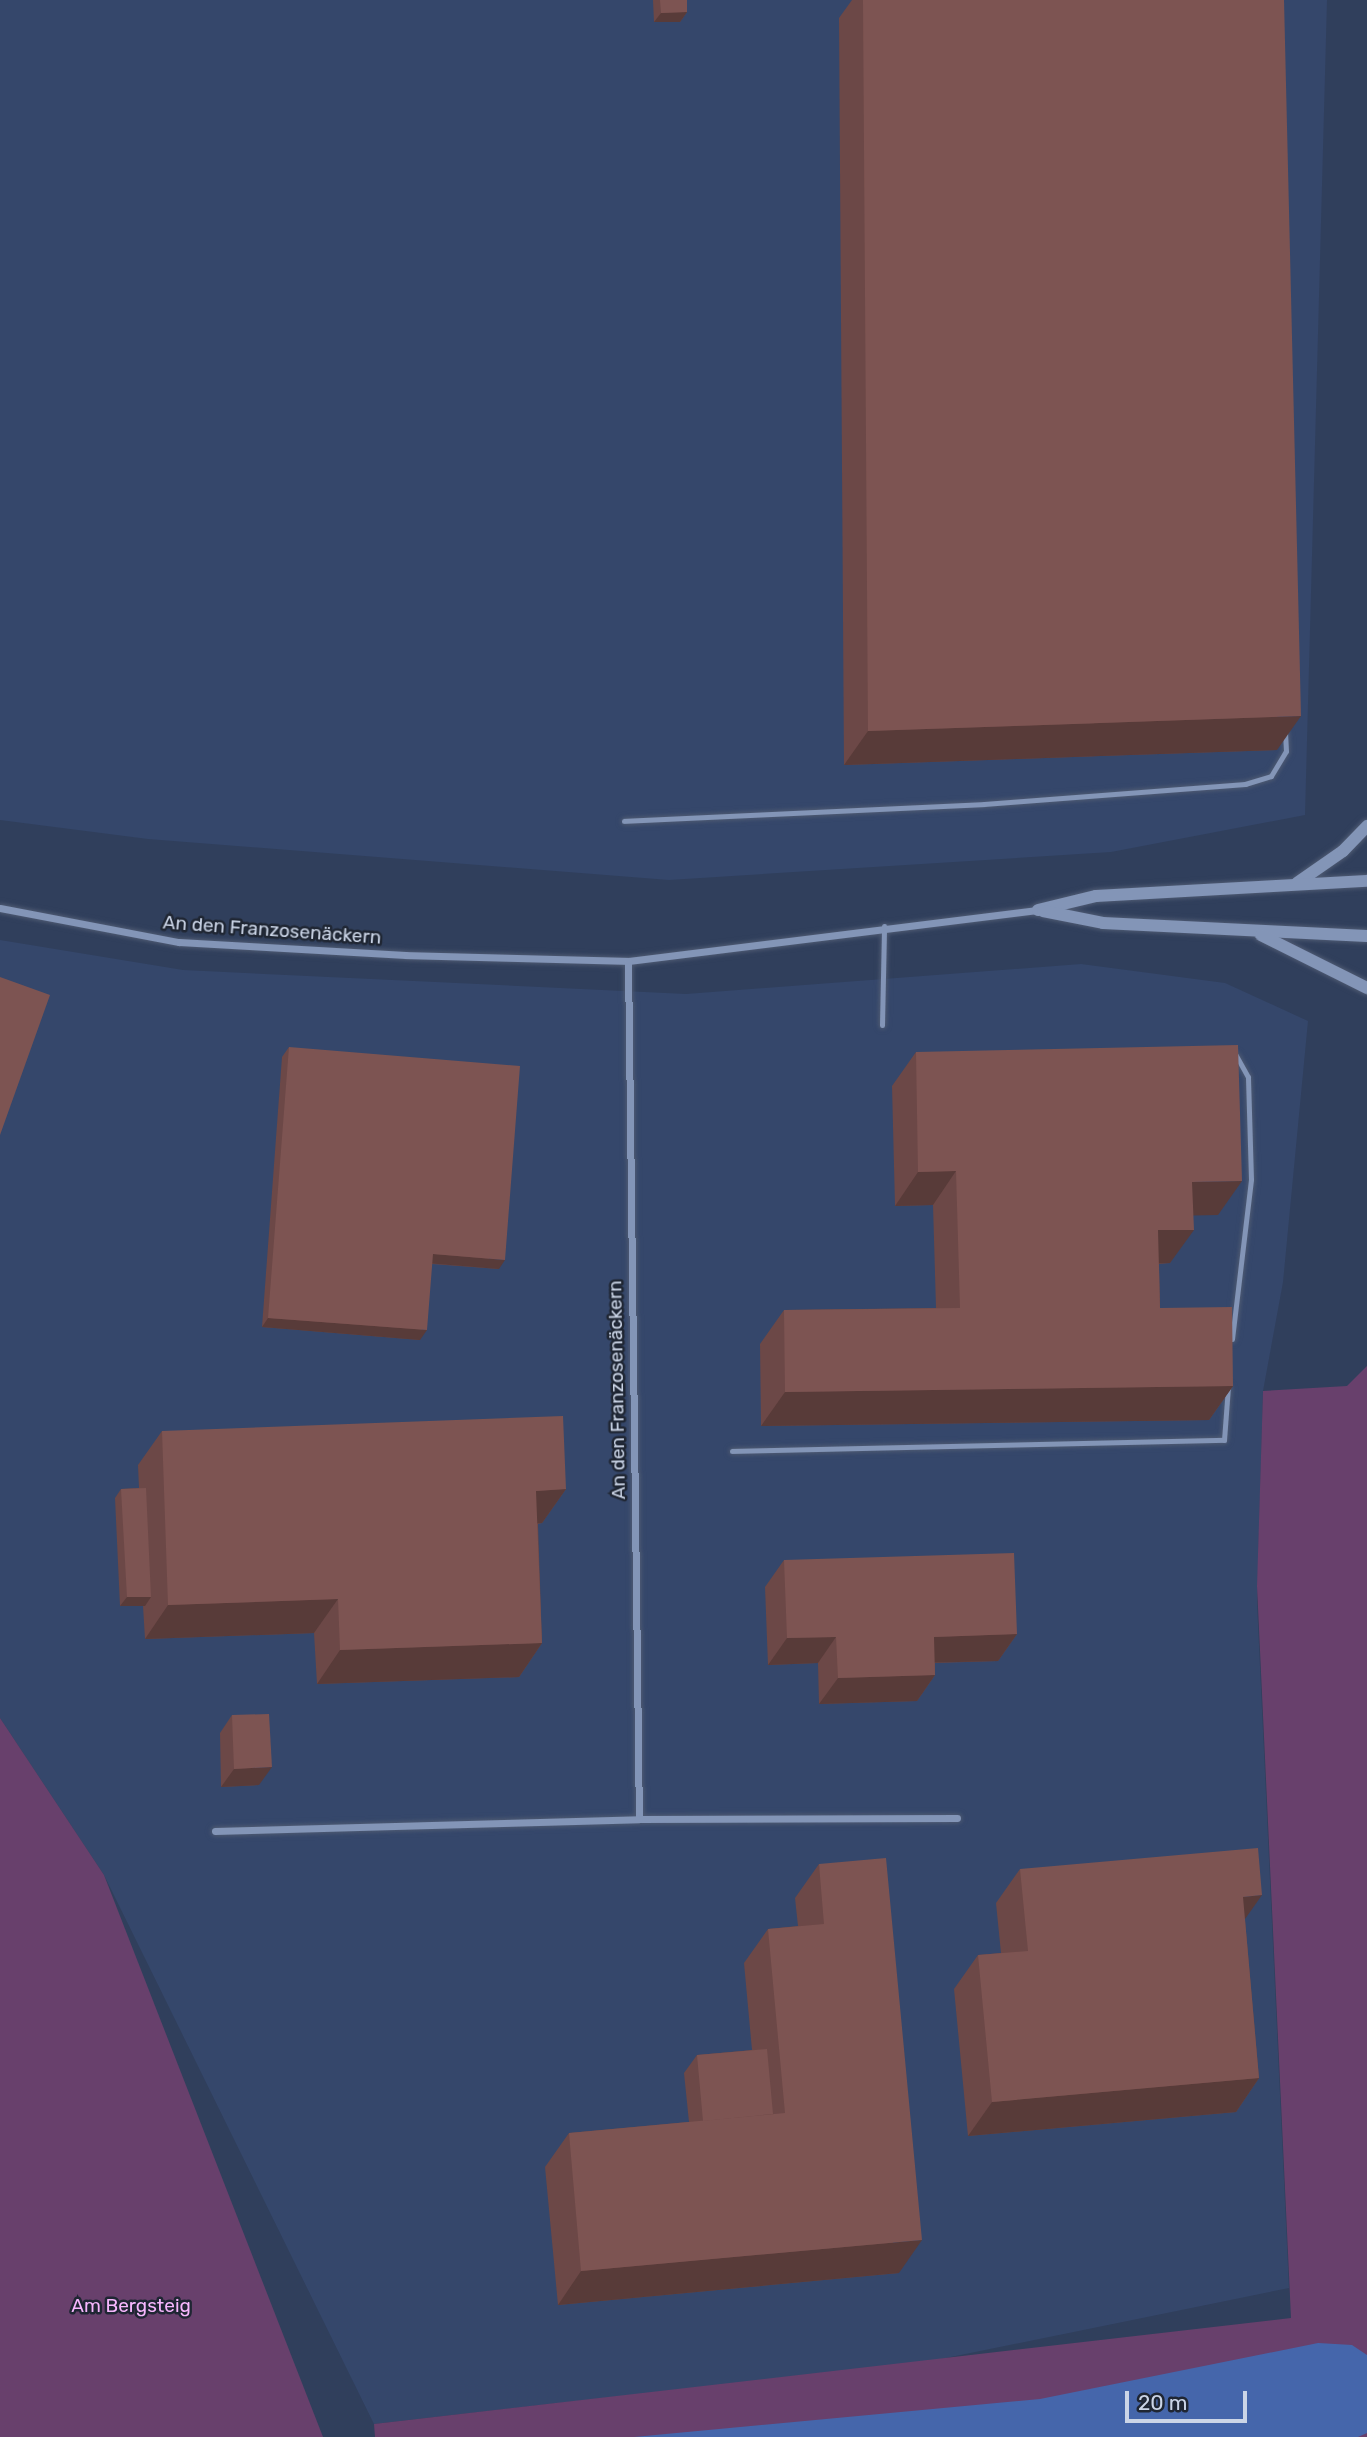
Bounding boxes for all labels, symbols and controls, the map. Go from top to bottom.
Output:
street label: An den Franzosenäckern [162,911,382,949]
street label: An den Franzosenäckern [604,1280,630,1500]
park label: Am Bergsteig [71,2295,191,2317]
scale bar [1129,2378,1252,2422]
text: 20 m [1138,2390,1187,2415]

